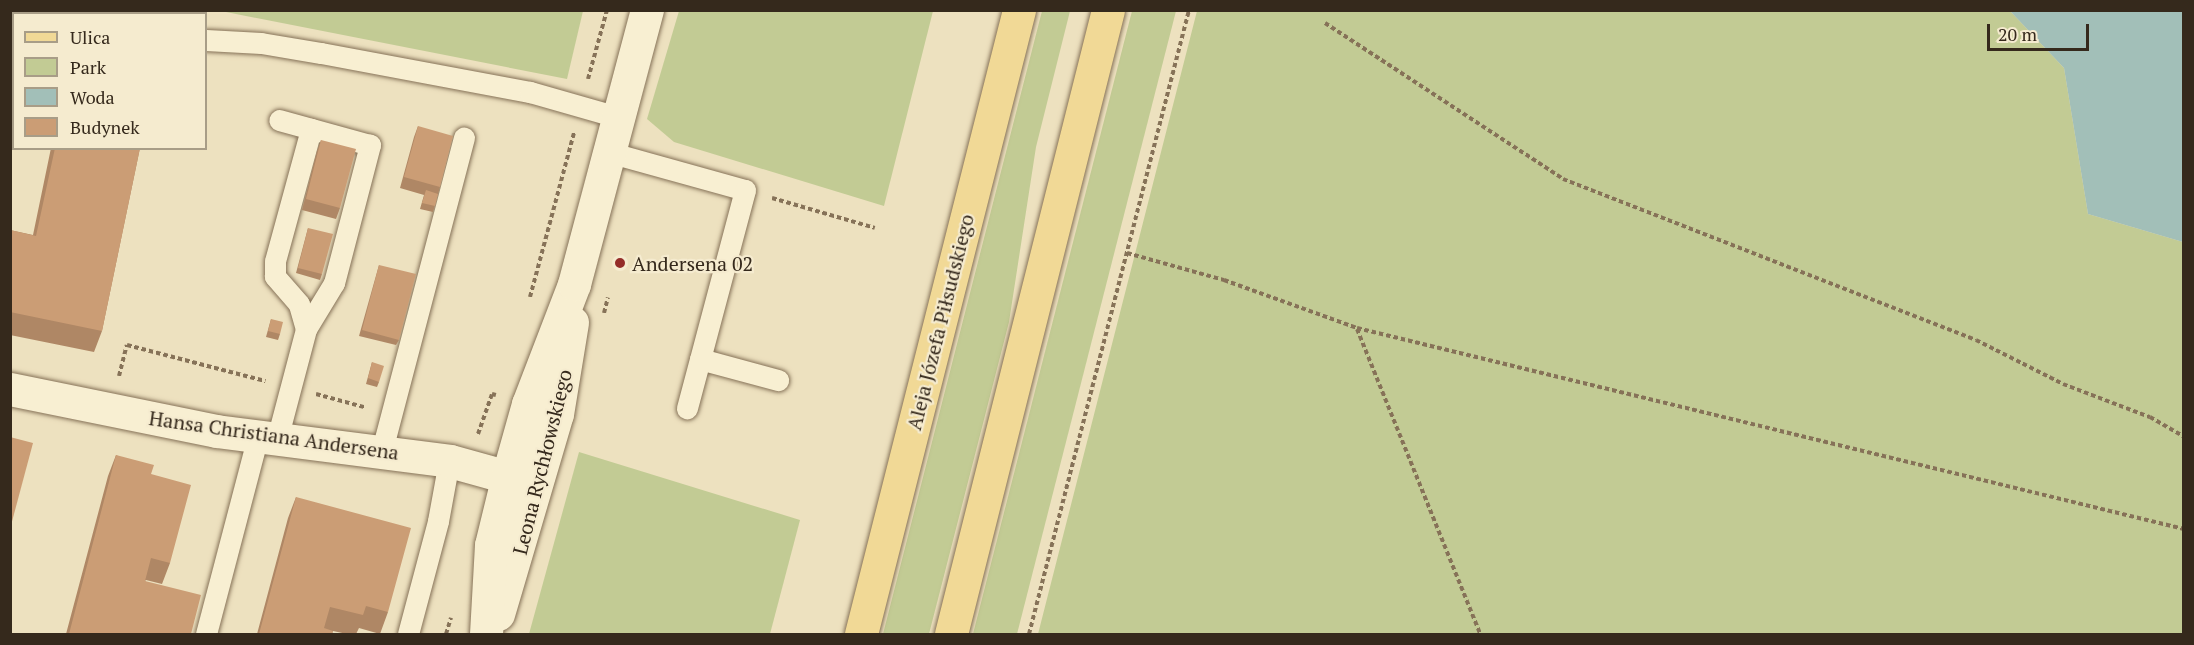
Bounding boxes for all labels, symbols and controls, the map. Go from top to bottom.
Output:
legend [12,12,207,150]
scale bar [1990,12,2092,50]
text: 20 m [1998,22,2037,46]
text: Ulica [70,25,110,49]
text: Park [70,55,106,79]
text: Woda [70,85,115,109]
text: Budynek [70,115,140,139]
street label: Aleja Józefa Piłsudskiego [902,211,978,433]
place label: Andersena 02 [632,251,753,275]
marker: Andersena 02 [613,256,627,270]
street label: Leona Rychłowskiego [507,367,577,557]
street label: Hansa Christiana Andersena [147,406,401,464]

